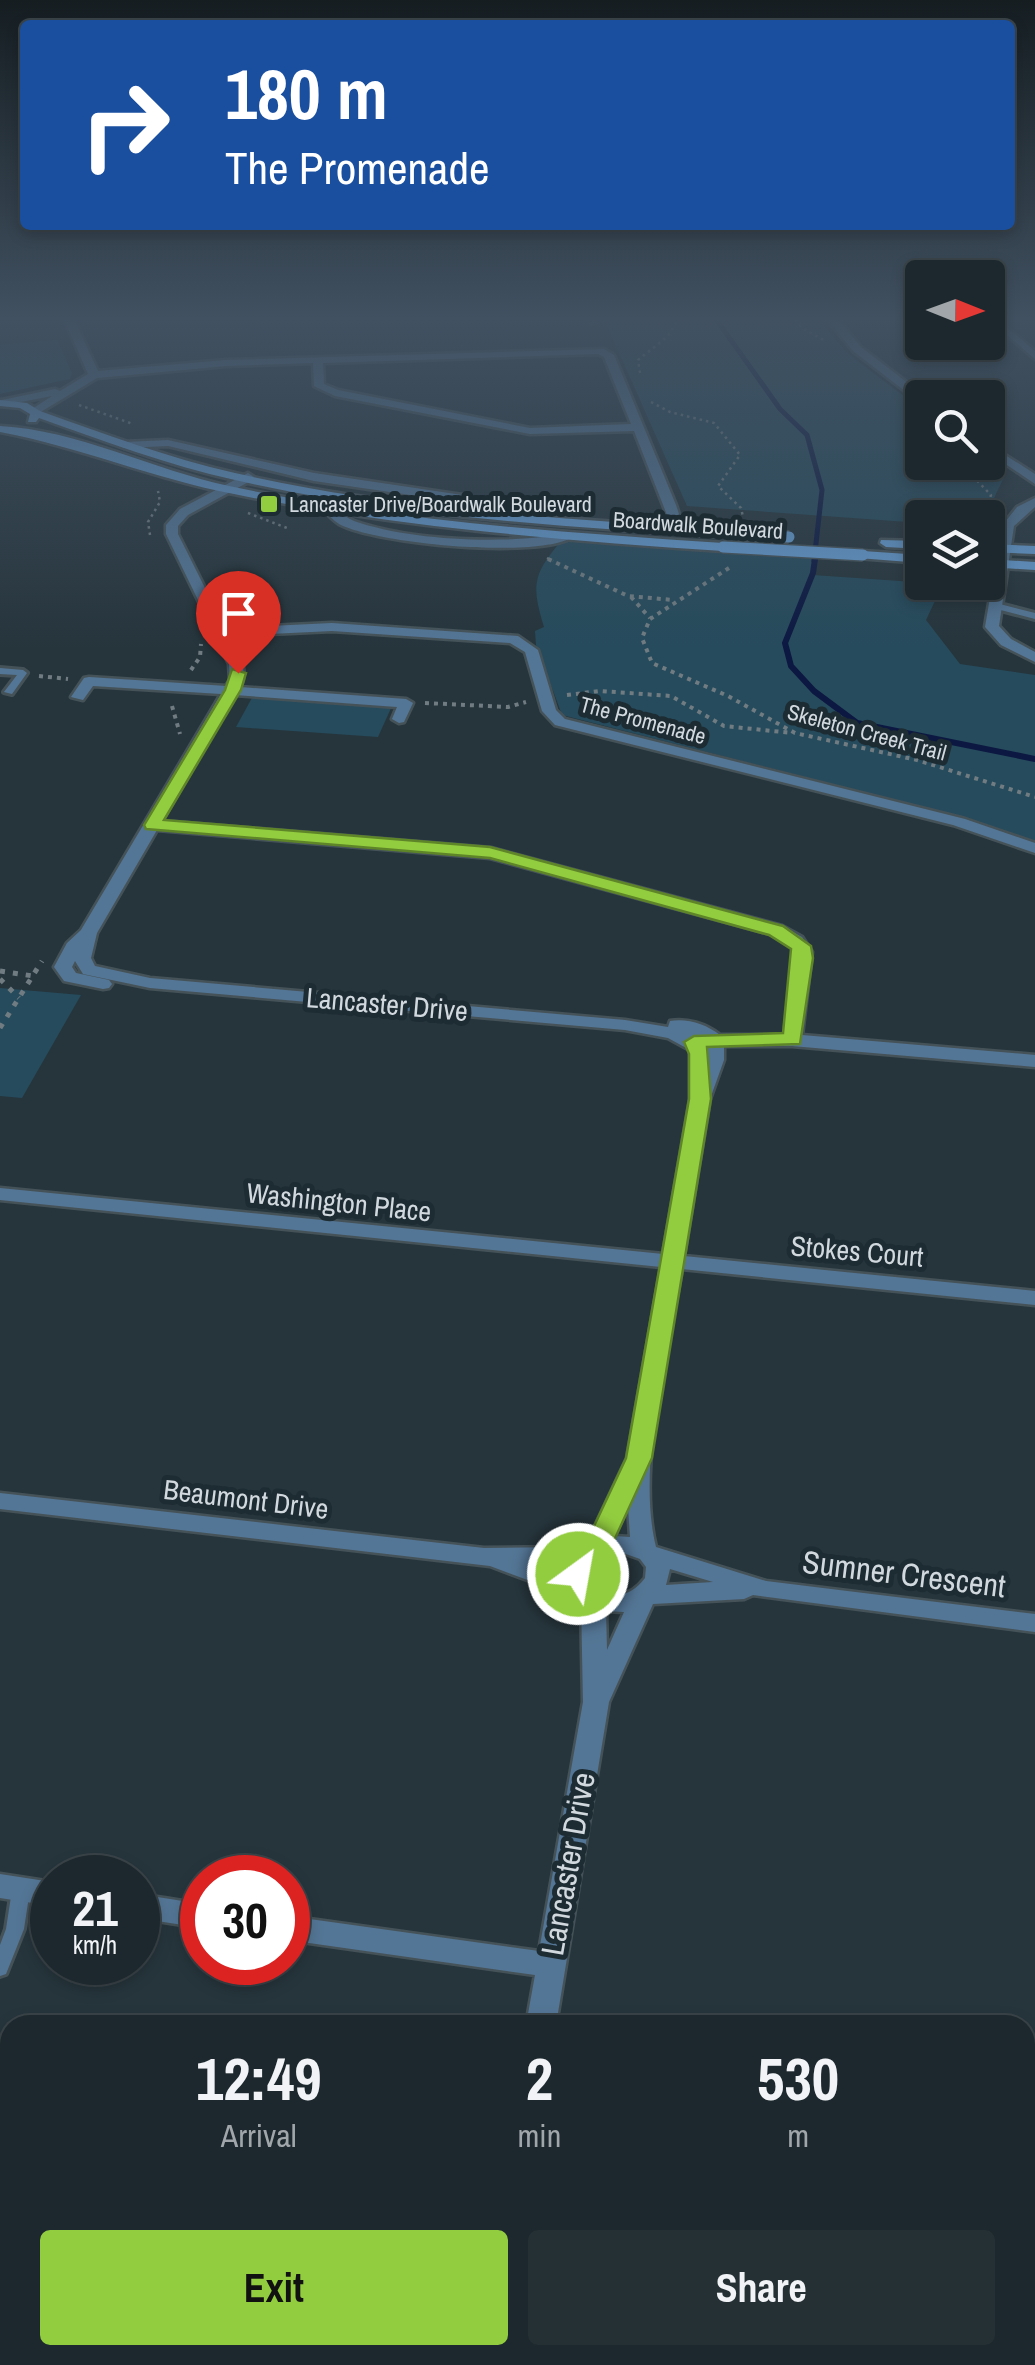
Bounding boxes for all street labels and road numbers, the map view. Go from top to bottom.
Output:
street label: Boardwalk Boulevard [612,504,784,546]
street label: The Promenade [577,689,709,751]
street label: Skeleton Creek Trail [784,696,950,768]
street label: Lancaster Drive [305,978,469,1030]
street label: Washington Place [245,1173,433,1231]
street label: Stokes Court [789,1226,925,1276]
street label: Beaumont Drive [161,1470,331,1528]
street label: Sumner Crescent [800,1540,1008,1607]
street label: Lancaster Drive [530,1769,605,1959]

